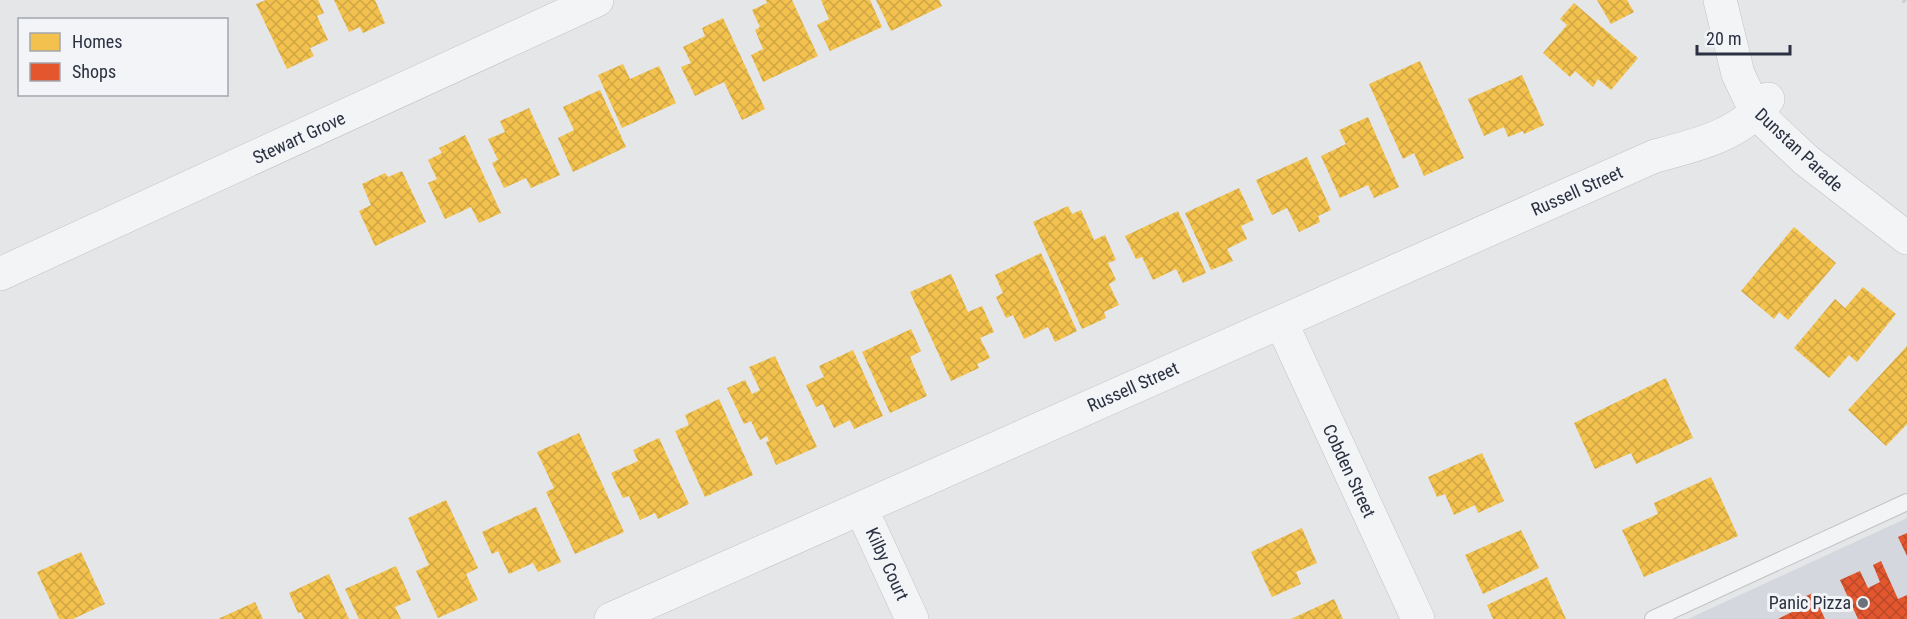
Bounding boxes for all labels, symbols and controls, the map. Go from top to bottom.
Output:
legend [18,18,228,96]
scale bar [1697,18,1790,56]
text: 20 m [1706,28,1741,49]
text: Homes [72,31,122,52]
text: Shops [72,61,116,82]
street label: Dunstan Parade [1751,104,1848,196]
street label: Stewart Grove [249,107,348,168]
street label: Russell Street [1528,161,1626,220]
street label: Russell Street [1084,357,1182,416]
street label: Cobden Street [1319,421,1380,521]
street label: Kilby Court [862,524,913,603]
place label: Panic Pizza [1769,592,1851,613]
marker: Panic Pizza [1856,596,1870,610]

